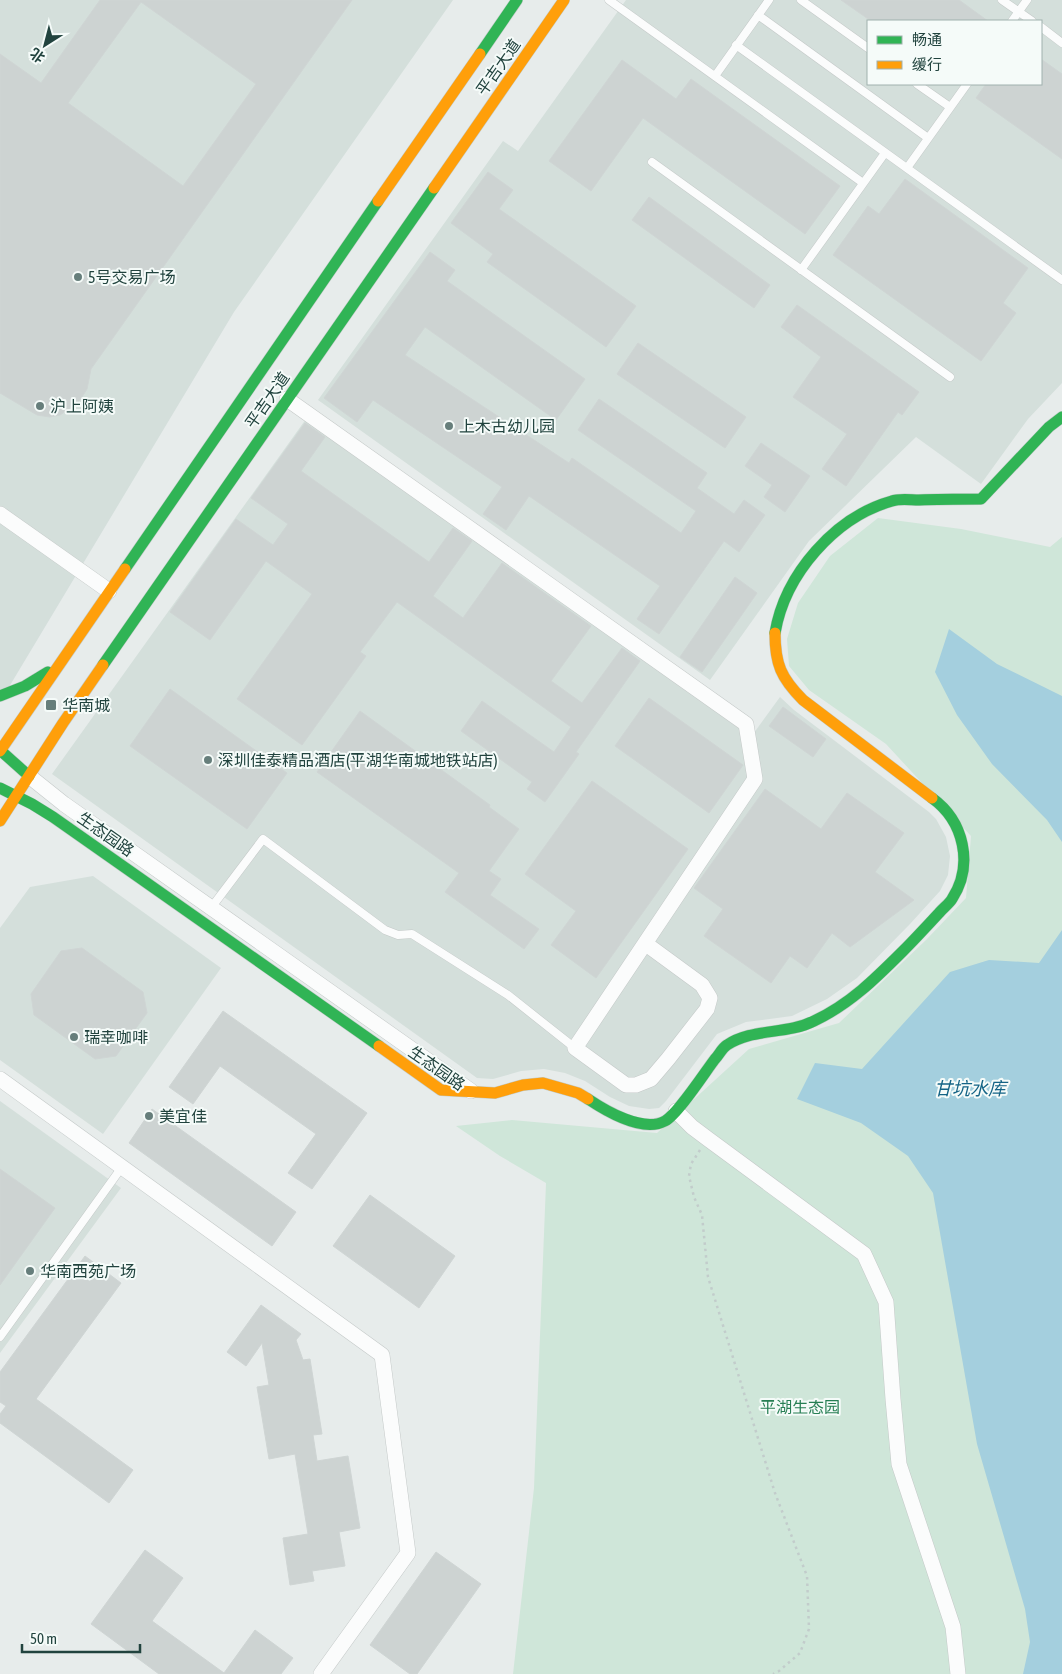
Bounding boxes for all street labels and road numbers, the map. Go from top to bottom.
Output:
street label: 平吉大道 [472,36,524,98]
street label: 平吉大道 [241,369,293,431]
street label: 生态园路 [75,808,137,860]
street label: 生态园路 [406,1042,468,1094]

